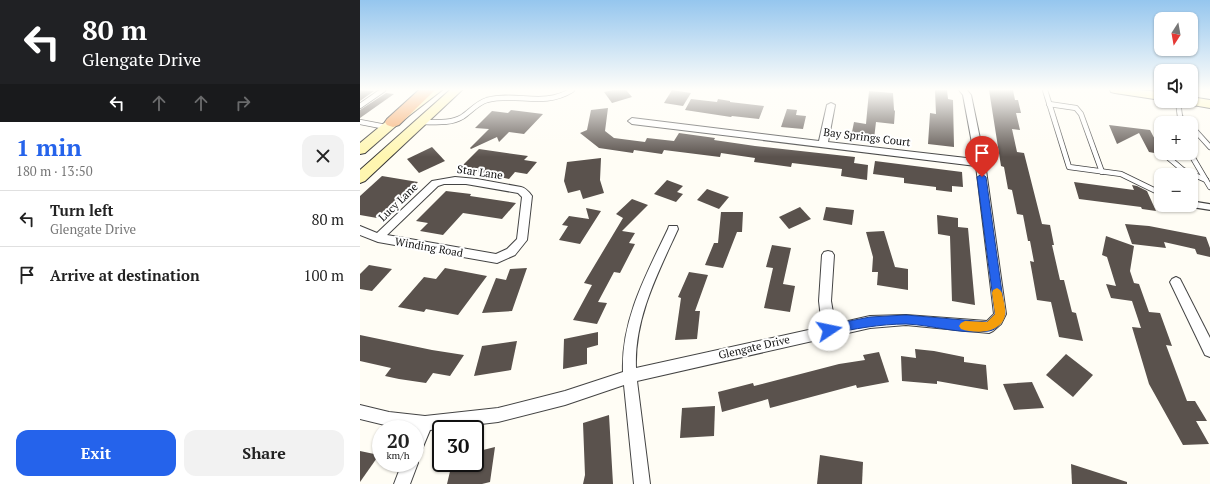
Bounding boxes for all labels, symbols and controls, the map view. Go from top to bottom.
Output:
text: 80 m [82,11,147,48]
north arrow [1154,12,1198,56]
map controls [1154,12,1198,212]
icon: left [16,16,68,68]
text: Glengate Drive [82,47,201,71]
button: sound [1154,64,1198,108]
icon: left [106,92,128,114]
icon: ahead [148,92,170,114]
icon: ahead [190,92,212,114]
icon: right [232,92,254,114]
button: + [1154,116,1198,160]
street label: Bay Springs Court [823,125,911,149]
text: 1 min [16,131,82,163]
button: close [302,135,344,177]
pin [965,136,999,177]
icon: arrive [971,142,993,164]
text: 180 m · 13:50 [16,162,93,180]
street label: Star Lane [456,162,504,182]
button: − [1154,168,1198,212]
street label: Lucy Lane [375,179,421,224]
text: Turn left [50,200,114,220]
icon: left [16,208,38,230]
text: 80 m [311,209,344,229]
text: Glengate Drive [50,220,136,238]
street label: Winding Road [394,234,464,260]
icon: arrive [16,264,38,286]
text: Arrive at destination [50,265,200,285]
text: 100 m [303,265,344,285]
position arrow [808,309,850,351]
street label: Glengate Drive [717,332,791,362]
speed limit sign: 30 [432,420,484,472]
text: 20 [387,427,409,454]
button: Exit [16,430,176,476]
button: Share [184,430,344,476]
text: km/h [386,449,410,462]

